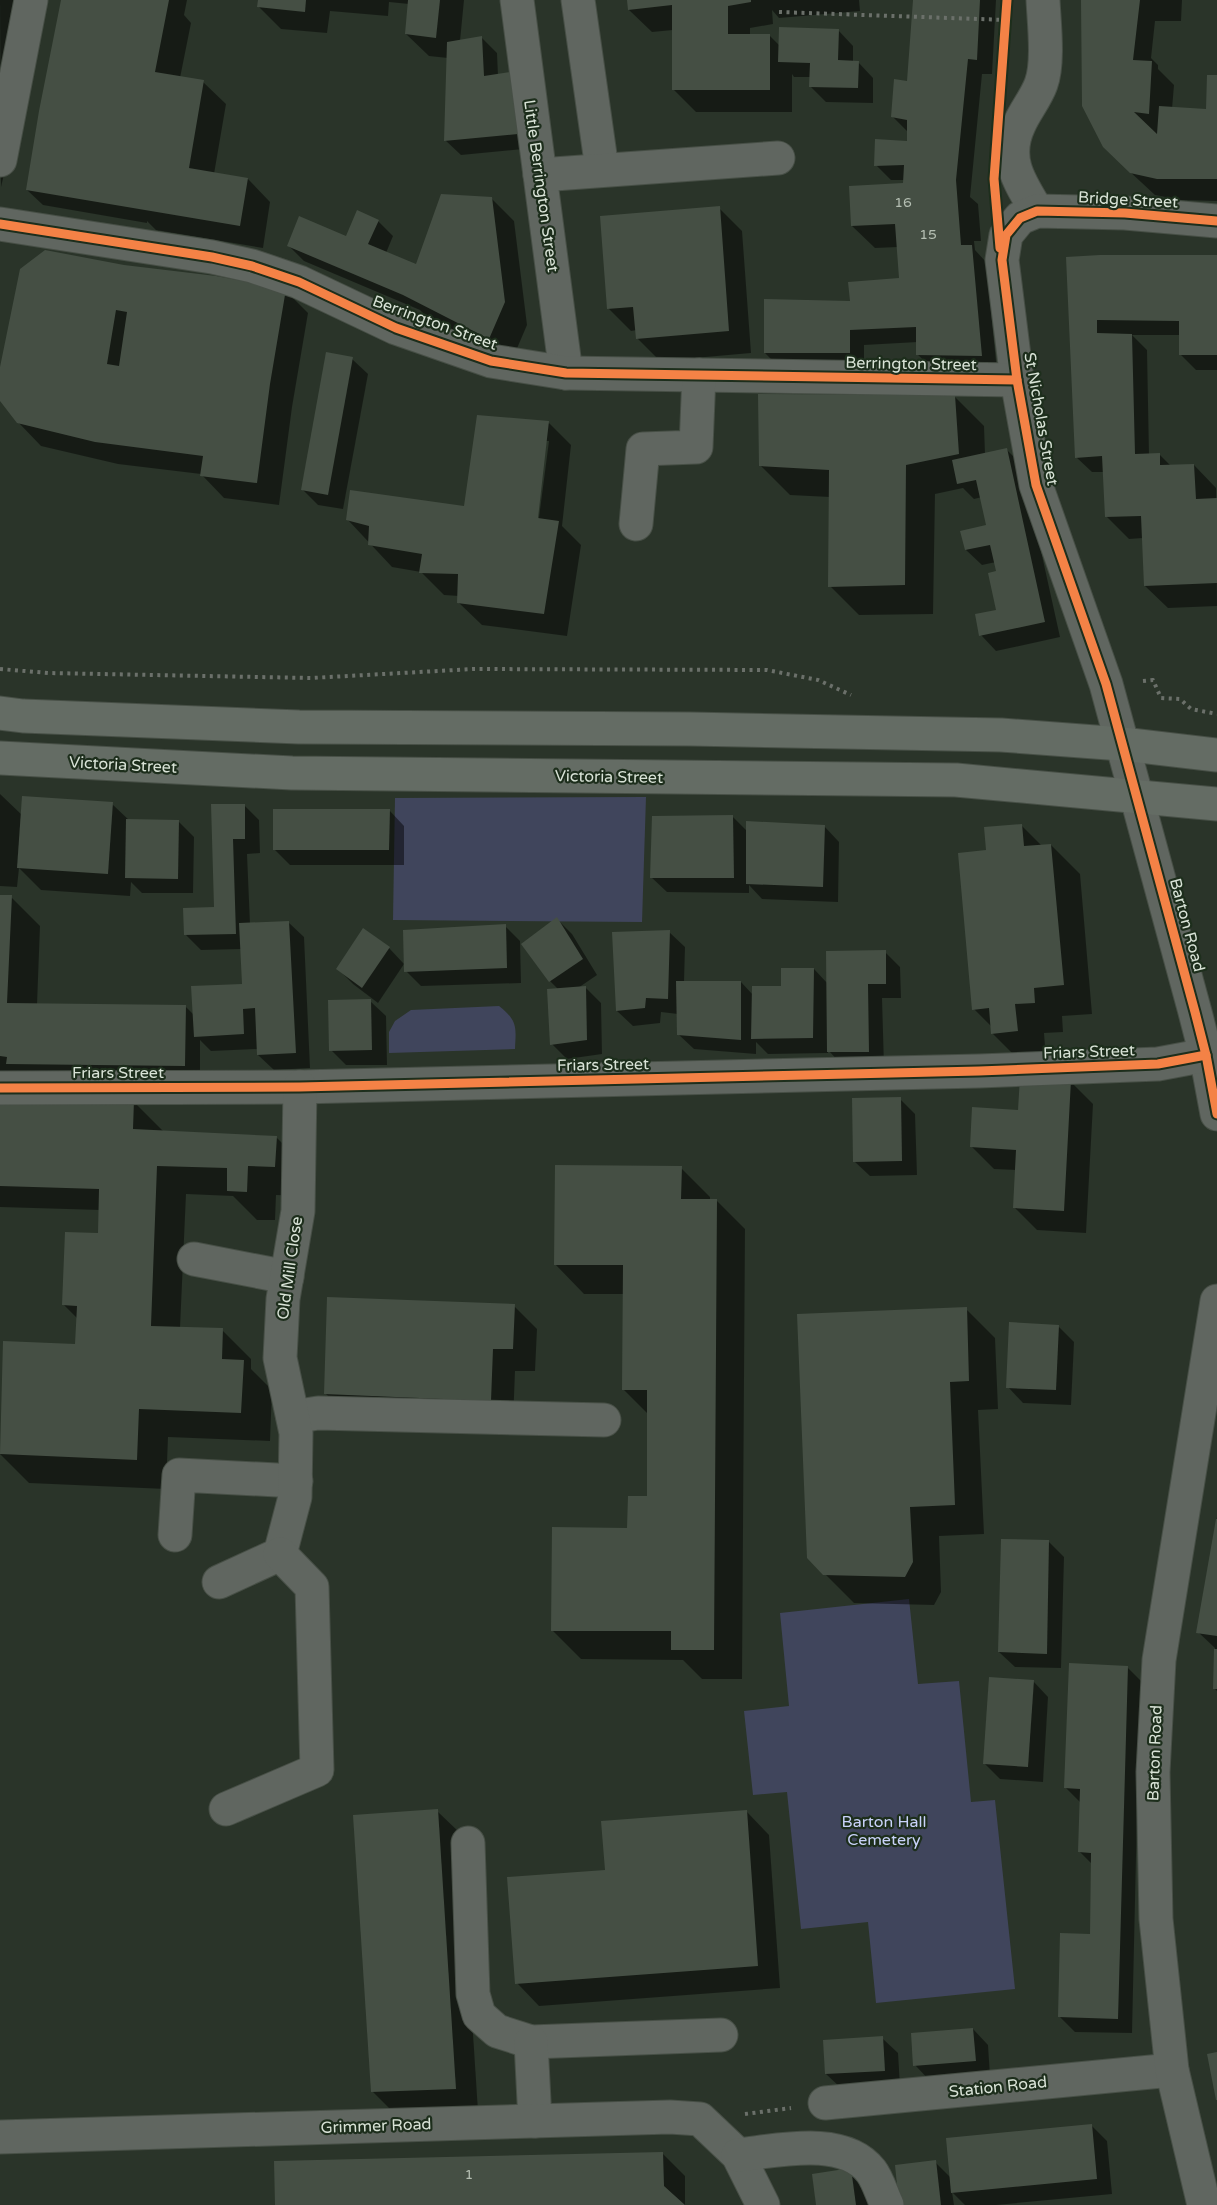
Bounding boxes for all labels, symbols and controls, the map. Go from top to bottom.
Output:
street label: Little Berrington Street [519,98,563,274]
street label: Bridge Street [1077,187,1179,213]
house number: 16 [894,194,912,211]
house number: 15 [919,226,937,243]
street label: Berrington Street [370,291,500,355]
street label: St Nicholas Street [1019,351,1063,487]
street label: Berrington Street [845,353,977,375]
street label: Victoria Street [68,752,178,778]
street label: Victoria Street [555,766,663,788]
street label: Barton Road [1165,876,1209,974]
street label: Friars Street [1043,1040,1135,1064]
street label: Friars Street [557,1054,649,1076]
street label: Friars Street [72,1063,164,1083]
street label: Old Mill Close [273,1215,307,1321]
street label: Barton Road [1143,1705,1167,1801]
park label: Barton Hall Cemetery [842,1812,926,1850]
street label: Station Road [948,2072,1048,2102]
street label: Grimmer Road [320,2114,432,2138]
house number: 1 [465,2166,473,2183]

